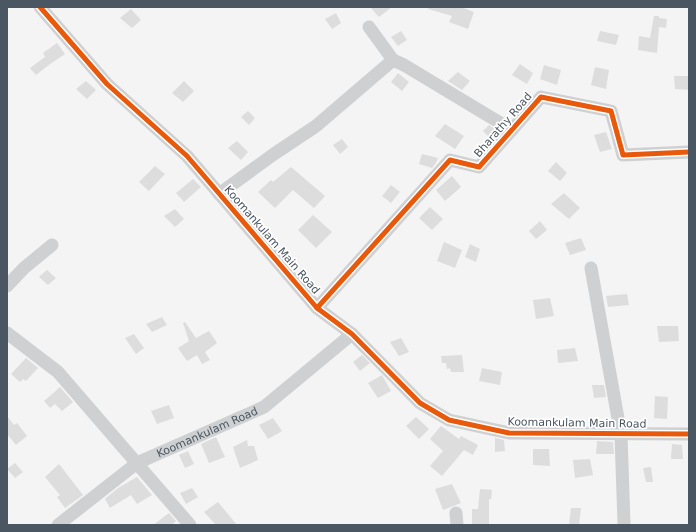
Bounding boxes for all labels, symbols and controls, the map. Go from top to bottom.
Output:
street label: Bharathy Road [471,90,535,160]
street label: Koomankulam Main Road [222,183,322,297]
street label: Koomankulam Road [154,404,260,460]
street label: Koomankulam Main Road [507,415,647,431]

